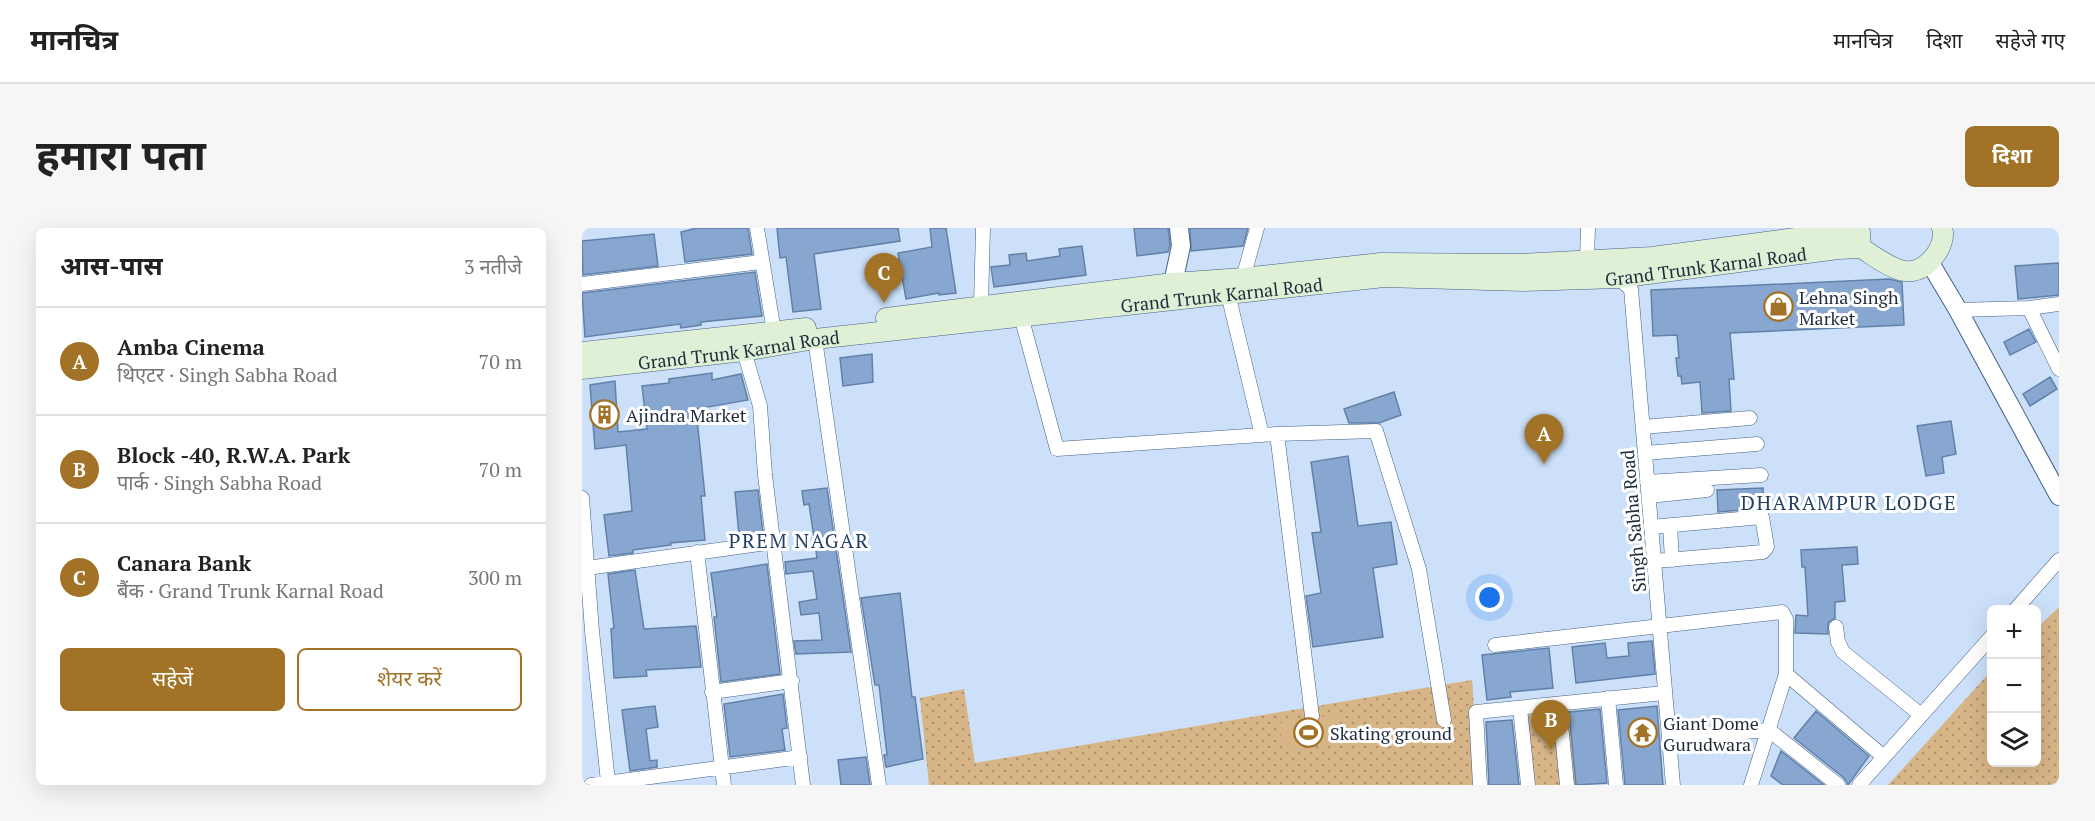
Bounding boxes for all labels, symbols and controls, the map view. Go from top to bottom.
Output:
text: मानचित्र [30,21,118,58]
text: मानचित्र [1833,26,1893,54]
text: दिशा [1926,26,1963,54]
text: सहेजे गए [1996,26,2065,54]
text: हमारा पता [36,126,206,182]
button: दिशा [1965,126,2059,187]
street label: Grand Trunk Karnal Road [1605,241,1808,290]
text: आस-पास [60,248,163,282]
text: 3 नतीजे [464,253,522,280]
pin: C [864,254,904,303]
street label: Grand Trunk Karnal Road [1119,272,1324,318]
place label: Lehna Singh Market [1799,285,1899,330]
shop icon: Lehna Singh Market [1762,291,1794,323]
street label: Grand Trunk Karnal Road [637,324,841,375]
text: Amba Cinema [117,332,265,361]
text: A [72,348,87,375]
text: 70 m [479,348,522,375]
text: थिएटर · Singh Sabha Road [117,361,338,388]
building icon: Ajindra Market [589,399,621,431]
place label: Ajindra Market [626,403,747,427]
pin: A [1524,414,1564,464]
text: Block -40, R.W.A. Park [117,440,350,469]
street label: Singh Sabha Road [1615,449,1651,593]
text: B [73,456,86,483]
text: 70 m [479,456,522,483]
text: पार्क · Singh Sabha Road [117,469,322,496]
district label: DHARAMPUR LODGE [1741,489,1957,516]
district label: PREM NAGAR [729,527,869,554]
text: Canara Bank [117,548,251,577]
text: C [73,564,86,591]
text: 300 m [468,564,522,591]
text: बैंक · Grand Trunk Karnal Road [117,577,384,604]
your location [1475,583,1504,612]
map controls [1987,605,2041,767]
button: + [1987,605,2041,659]
button: सहेजें [60,648,285,711]
button: शेयर करें [297,648,522,711]
button: − [1987,659,2041,713]
pin: B [1532,700,1570,750]
place label: Giant Dome Gurudwara [1663,711,1759,756]
button: layers [1987,713,2041,767]
sports icon: Skating ground [1293,717,1325,749]
temple icon: Giant Dome Gurudwara [1626,717,1658,749]
place label: Skating ground [1330,721,1452,745]

